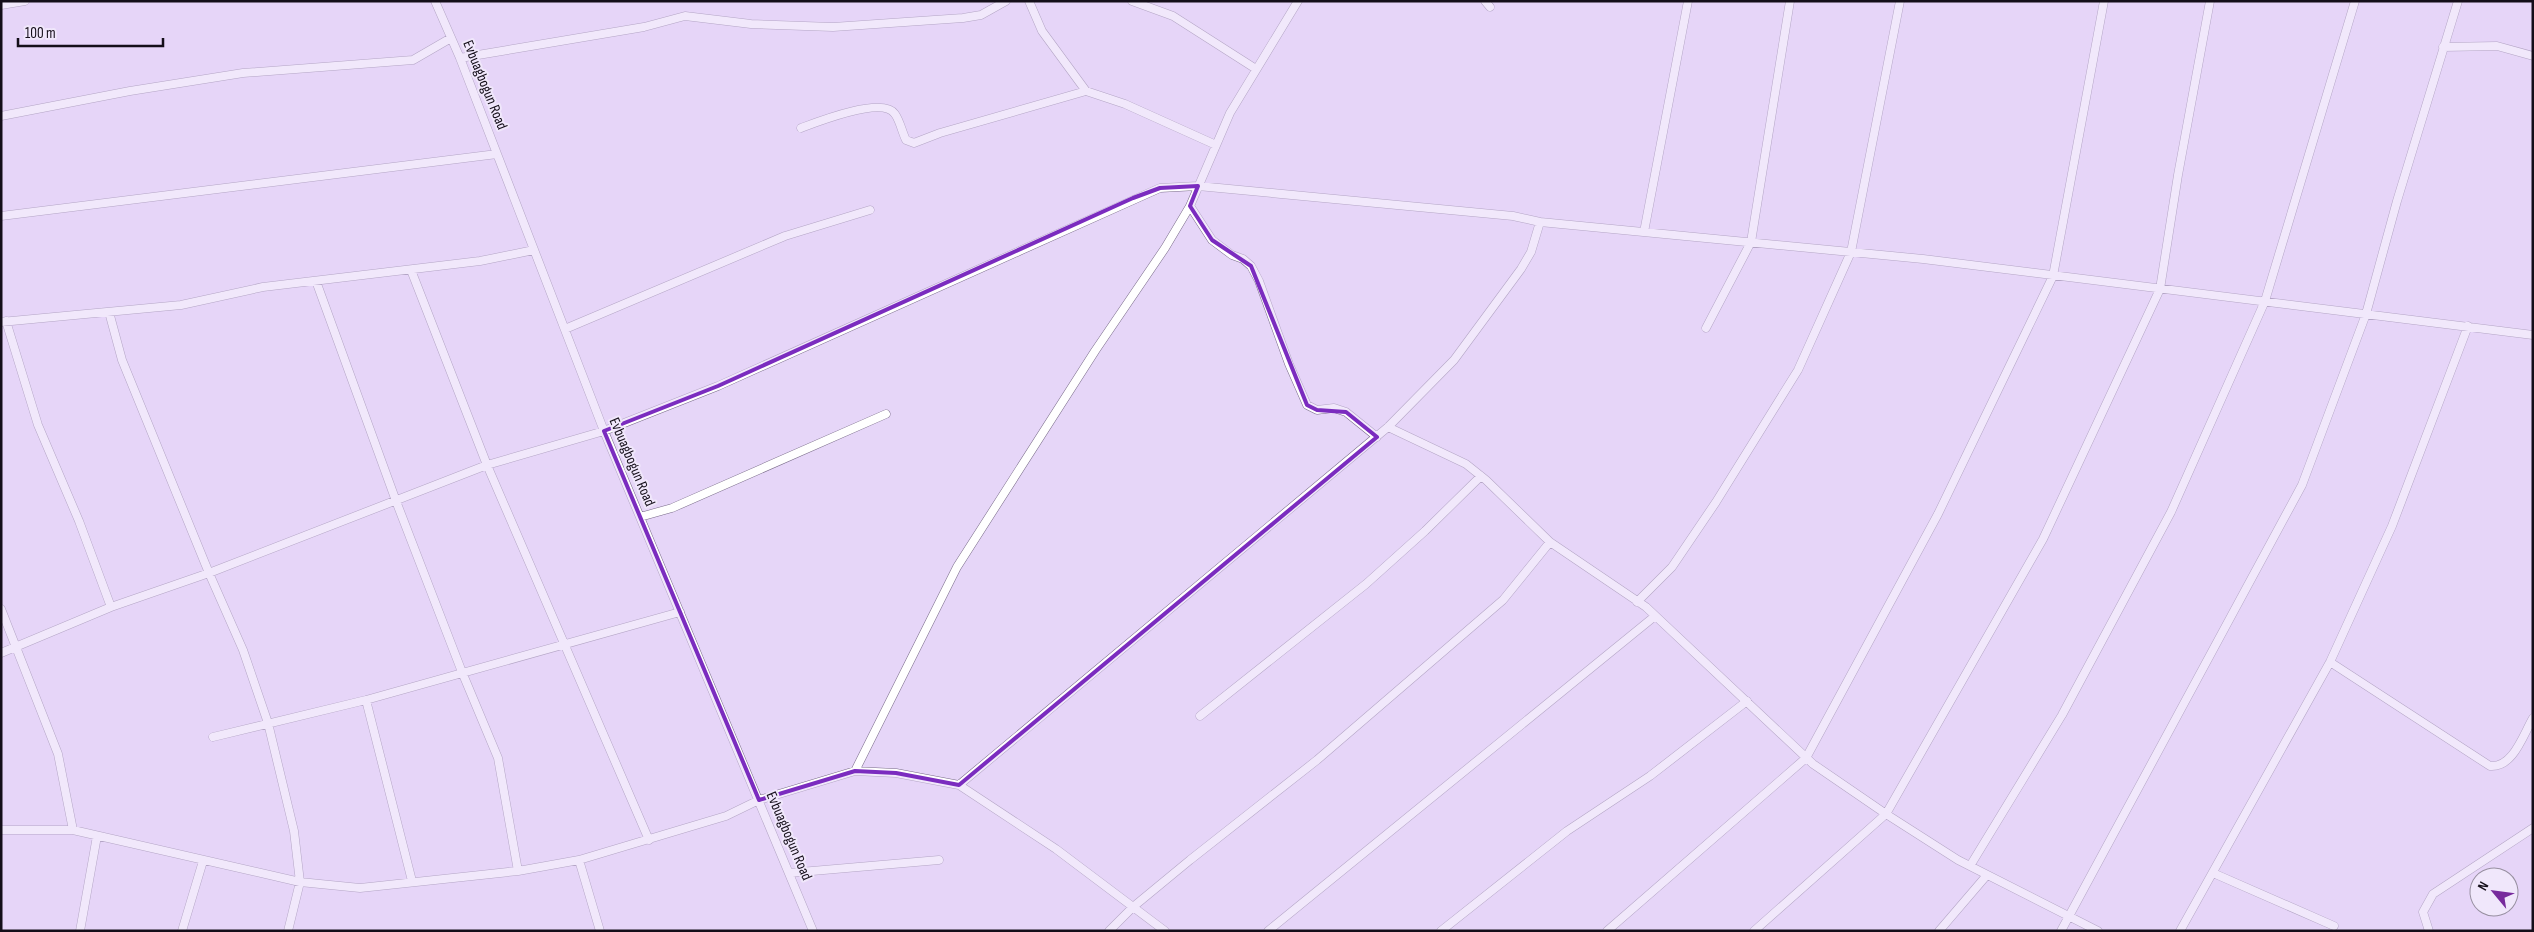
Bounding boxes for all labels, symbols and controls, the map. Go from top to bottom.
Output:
scale bar [18,15,162,47]
text: 100 m [25,24,56,43]
street label: Evbuagbogun Road [458,38,512,132]
street label: Evbuagbogun Road [605,415,659,509]
street label: Evbuagbogun Road [762,789,816,883]
north arrow [2469,867,2519,917]
text: N [2474,879,2492,893]

